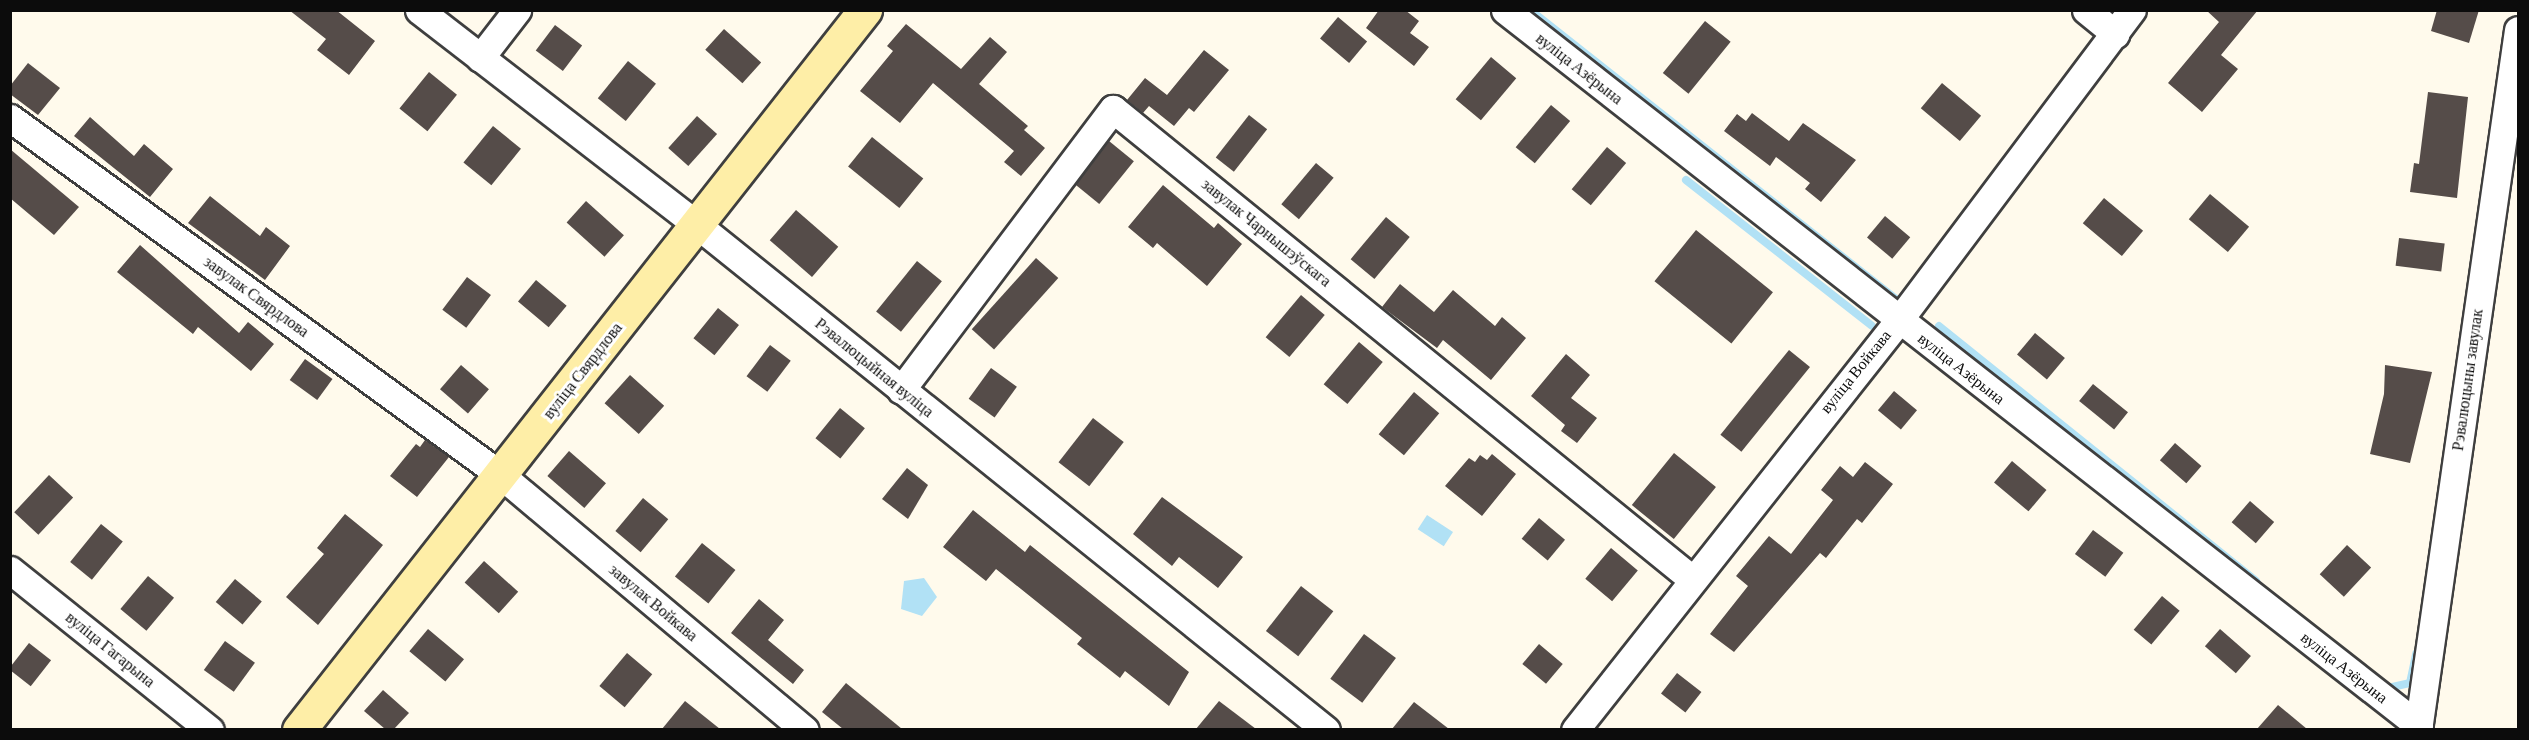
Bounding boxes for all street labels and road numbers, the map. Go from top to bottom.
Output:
street label: вуліца Азёрына [1532,29,1626,109]
street label: завулак Чарнышэўскага [1197,175,1335,291]
street label: завулак Свярдлова [200,252,312,342]
street label: Рэвалюцыны завулак [2449,308,2487,452]
street label: Рэвалюцыйная вуліца [811,314,937,422]
street label: вуліца Свярдлова [539,319,627,423]
street label: вуліца Войкава [1817,326,1895,418]
street label: вуліца Азёрына [1914,329,2008,409]
street label: завулак Войкава [605,560,701,646]
street label: вуліца Гагарына [61,608,159,692]
street label: вуліца Азёрына [2297,628,2391,708]

